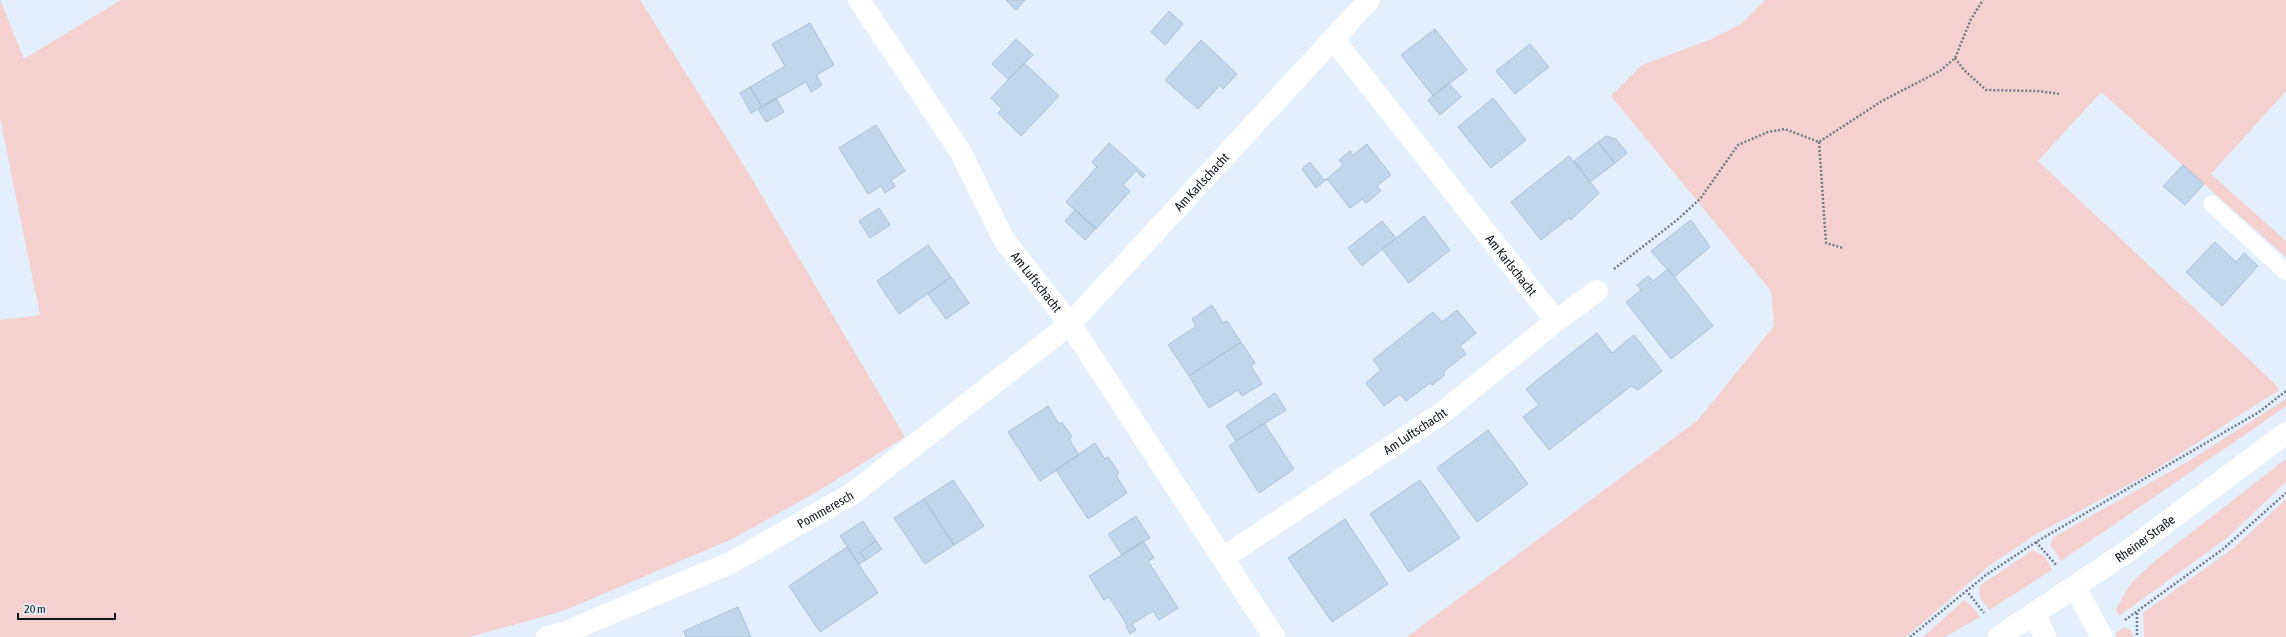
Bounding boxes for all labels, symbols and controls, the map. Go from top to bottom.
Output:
street label: Am Karlschacht [1171,150,1232,214]
street label: Am Karlschacht [1483,232,1540,299]
street label: Am Luftschacht [1008,249,1065,315]
street label: Am Luftschacht [1381,405,1450,458]
street label: Pommeresch [795,488,856,532]
street label: Rheiner Straße [2112,512,2178,566]
scale bar [18,595,115,621]
text: 20 m [24,602,46,616]

